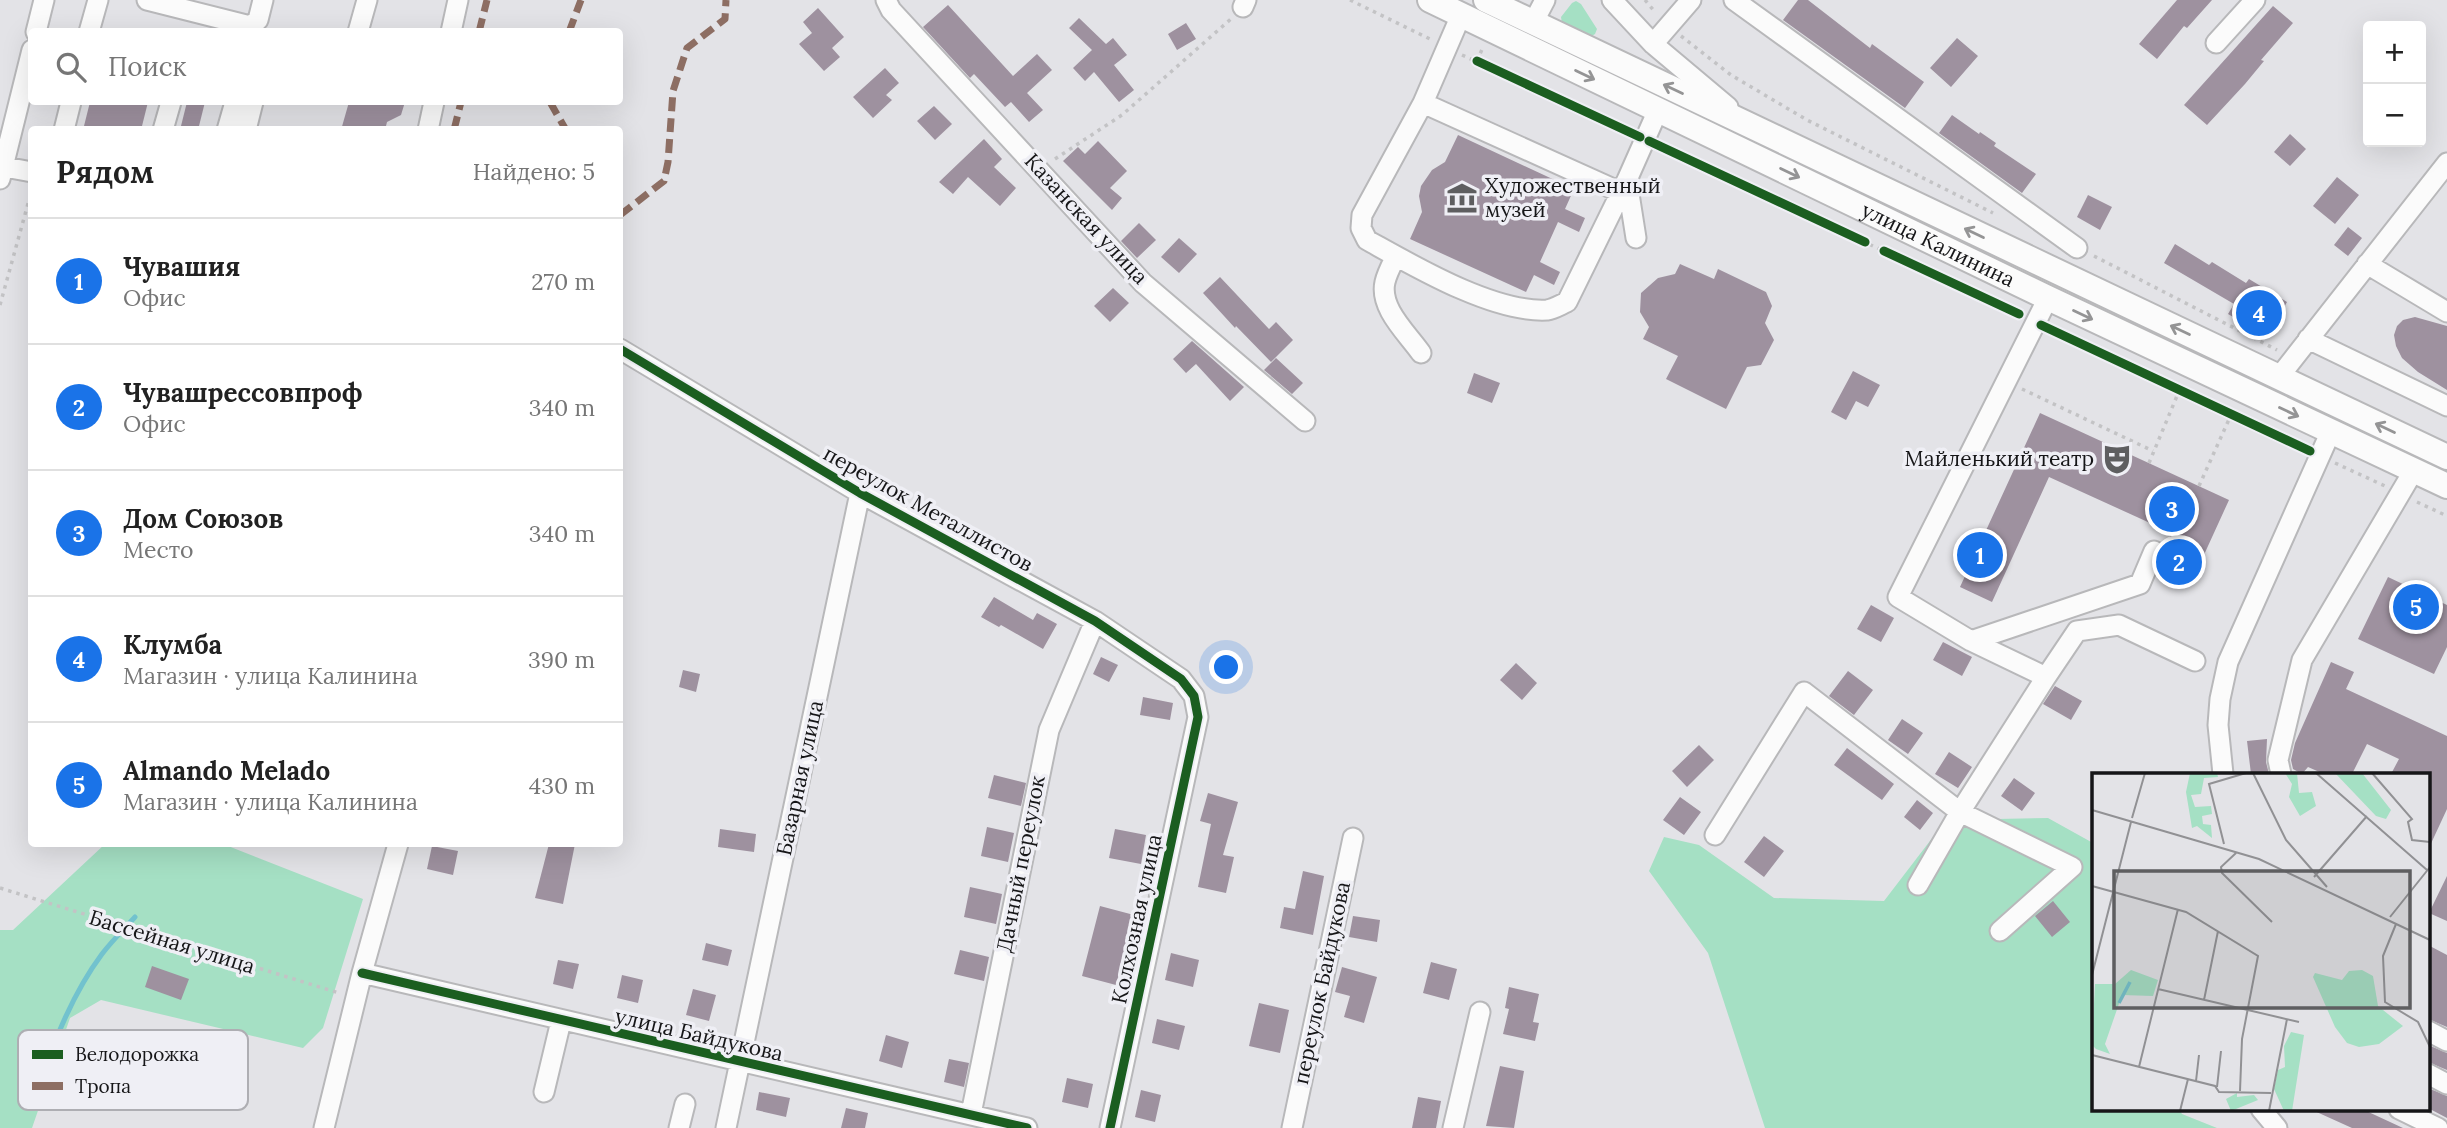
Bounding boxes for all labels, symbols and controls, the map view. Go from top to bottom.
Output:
map controls [2363,21,2426,147]
button: + [2363,21,2426,84]
search box [28,28,623,105]
icon: search [52,48,90,86]
text: Поиск [108,50,187,83]
one-way arrow [1574,68,1595,82]
one-way arrow [1663,82,1684,96]
button: − [2363,84,2426,147]
street label: Казанская улица [1019,148,1154,290]
text: Рядом [56,153,154,191]
text: Найдено: 5 [473,157,595,186]
one-way arrow [1779,167,1800,181]
place label: Художественный музей [1485,172,1661,223]
museum icon: Художественный музей [1445,181,1479,215]
street label: улица Калинина [1857,196,2019,293]
one-way arrow [1964,226,1985,239]
text: Чувашия [123,250,240,283]
text: 1 [74,267,84,296]
text: 270 m [531,267,595,296]
text: Офис [123,283,186,312]
pin: 4 [2236,287,2282,339]
one-way arrow [2072,308,2093,322]
one-way arrow [2170,323,2191,337]
text: Чувашрессовпроф [123,376,362,409]
text: 2 [73,393,85,422]
text: 340 m [529,393,595,422]
one-way arrow [2278,406,2299,419]
text: Офис [123,409,186,438]
one-way arrow [2375,420,2396,434]
street label: переулок Металлистов [819,440,1038,577]
theatre icon: Майленький театр [2100,442,2134,476]
place label: Майленький театр [1905,445,2094,472]
pin: 3 [2149,483,2195,535]
text: Дом Союзов [123,502,283,535]
text: 3 [73,519,85,548]
text: 340 m [529,519,595,548]
pin: 1 [1957,529,2003,581]
text: Место [123,535,194,564]
pin: 2 [2156,536,2202,588]
pin: 5 [2393,581,2439,633]
text: Клумба [123,628,222,661]
text: 4 [73,645,85,674]
text: 390 m [528,645,595,674]
your location [1209,650,1243,684]
text: Магазин · улица Калинина [123,661,418,690]
street label: Базарная улица [770,698,829,858]
text: Almando Melado [123,754,330,787]
text: 5 [73,771,85,800]
text: 430 m [529,771,595,800]
street label: Дачный переулок [990,772,1051,955]
inset map [2092,773,2430,1110]
text: Магазин · улица Калинина [123,787,418,816]
street label: Колхозная улица [1105,831,1168,1006]
street label: переулок Байдукова [1287,879,1356,1087]
street label: Бассейная улица [86,903,258,980]
street label: улица Байдукова [612,1002,786,1067]
legend [18,1030,248,1110]
text: Велодорожка [75,1042,199,1066]
text: Тропа [75,1074,131,1098]

